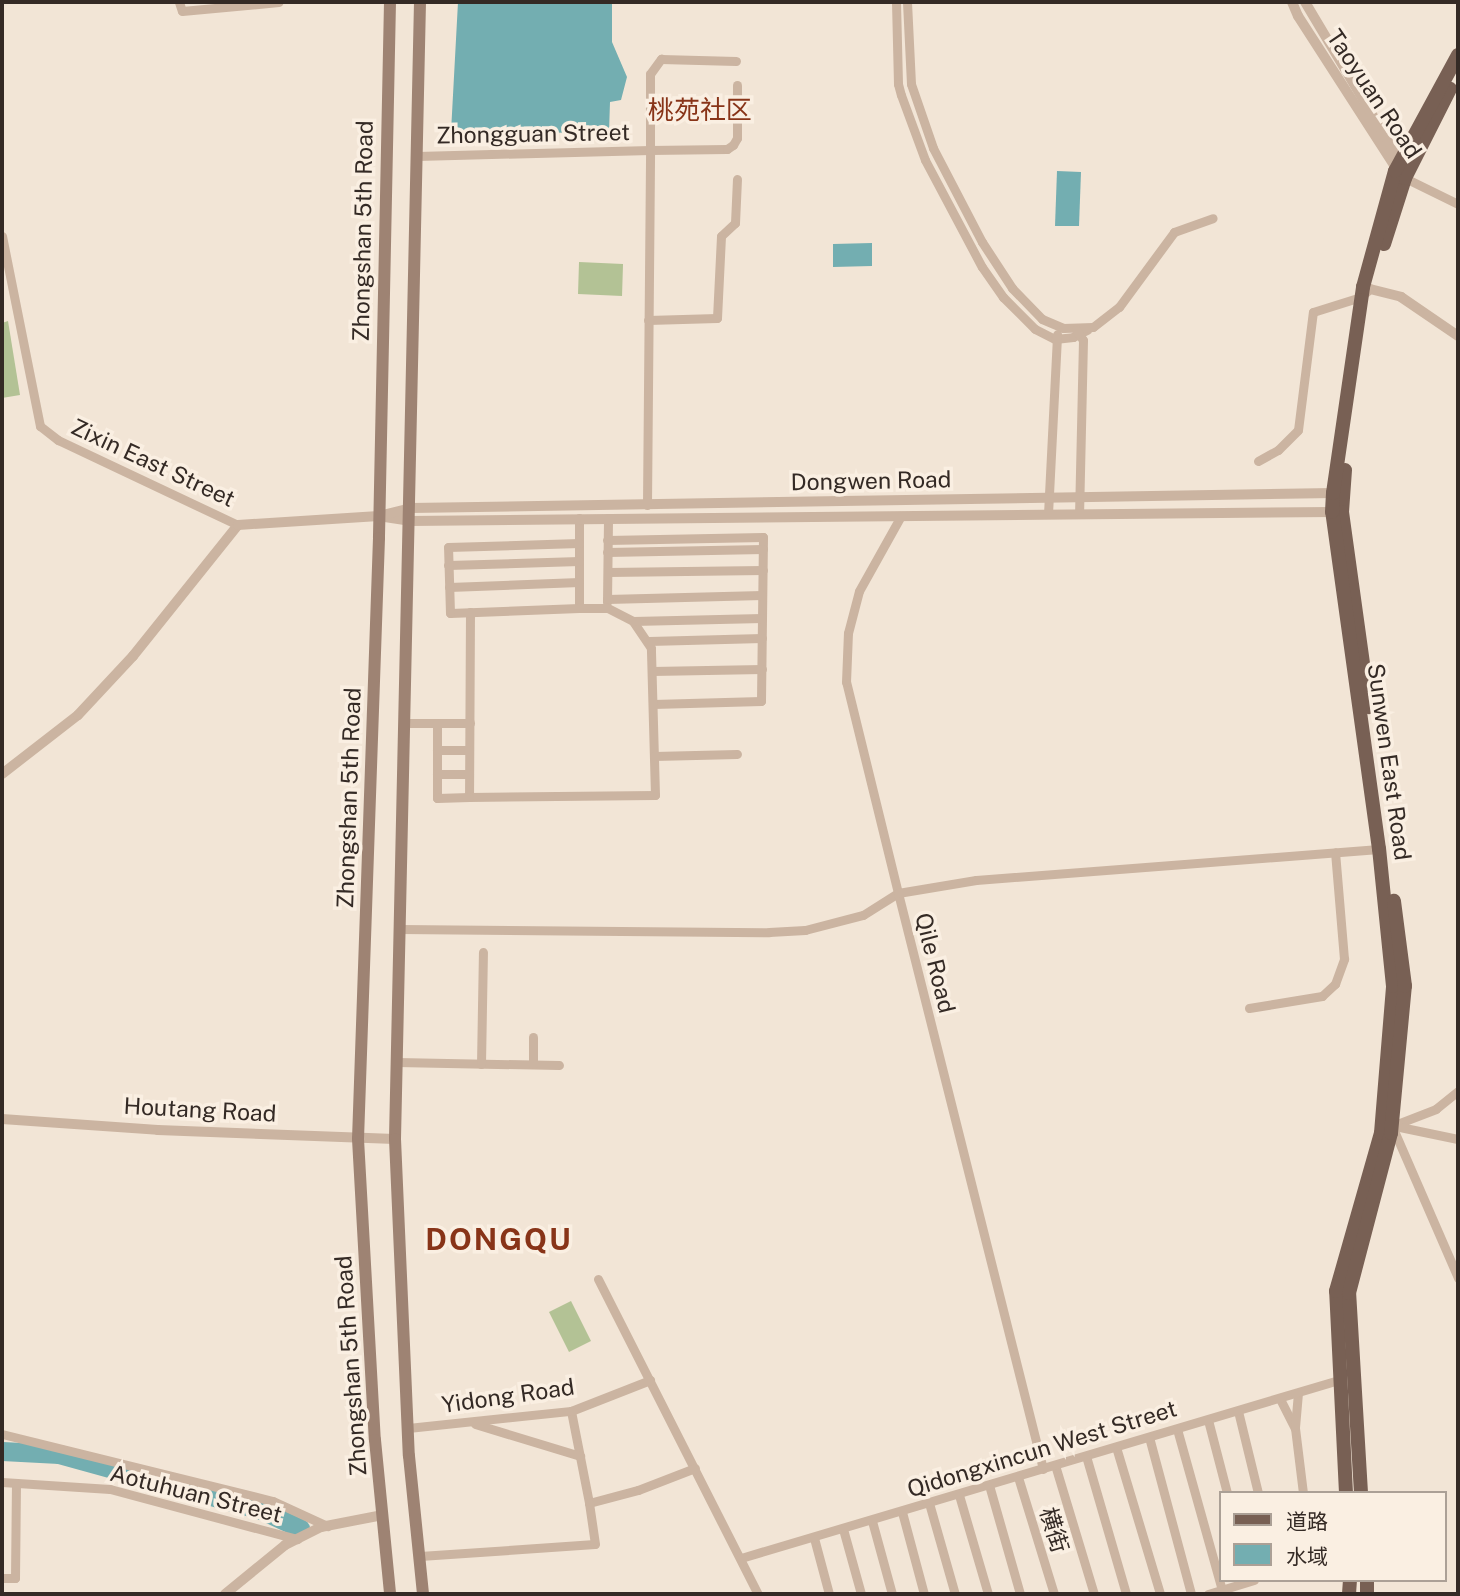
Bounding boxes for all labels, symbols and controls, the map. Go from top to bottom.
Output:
street label: Taoyuan Road [1321,24,1427,164]
district label: 桃苑社区 [648,94,752,126]
street label: Zhongguan Street [436,119,630,149]
street label: Zhongshan 5th Road [347,120,379,342]
street label: Zixin East Street [67,413,239,513]
street label: Dongwen Road [790,466,952,496]
street label: Sunwen East Road [1362,662,1416,862]
street label: Zhongshan 5th Road [331,687,367,909]
street label: Qile Road [909,910,961,1016]
street label: Houtang Road [123,1092,277,1128]
district label: DONGQU [426,1221,572,1257]
street label: Zhongshan 5th Road [330,1255,372,1477]
street label: Yidong Road [440,1373,576,1419]
street label: Qidongxincun West Street [904,1395,1180,1503]
street label: Aotuhuan Street [107,1459,285,1529]
legend [1218,1491,1446,1582]
street label: 横街 [1034,1504,1074,1556]
text: 道路 [1286,1509,1328,1534]
text: 水域 [1286,1544,1328,1569]

